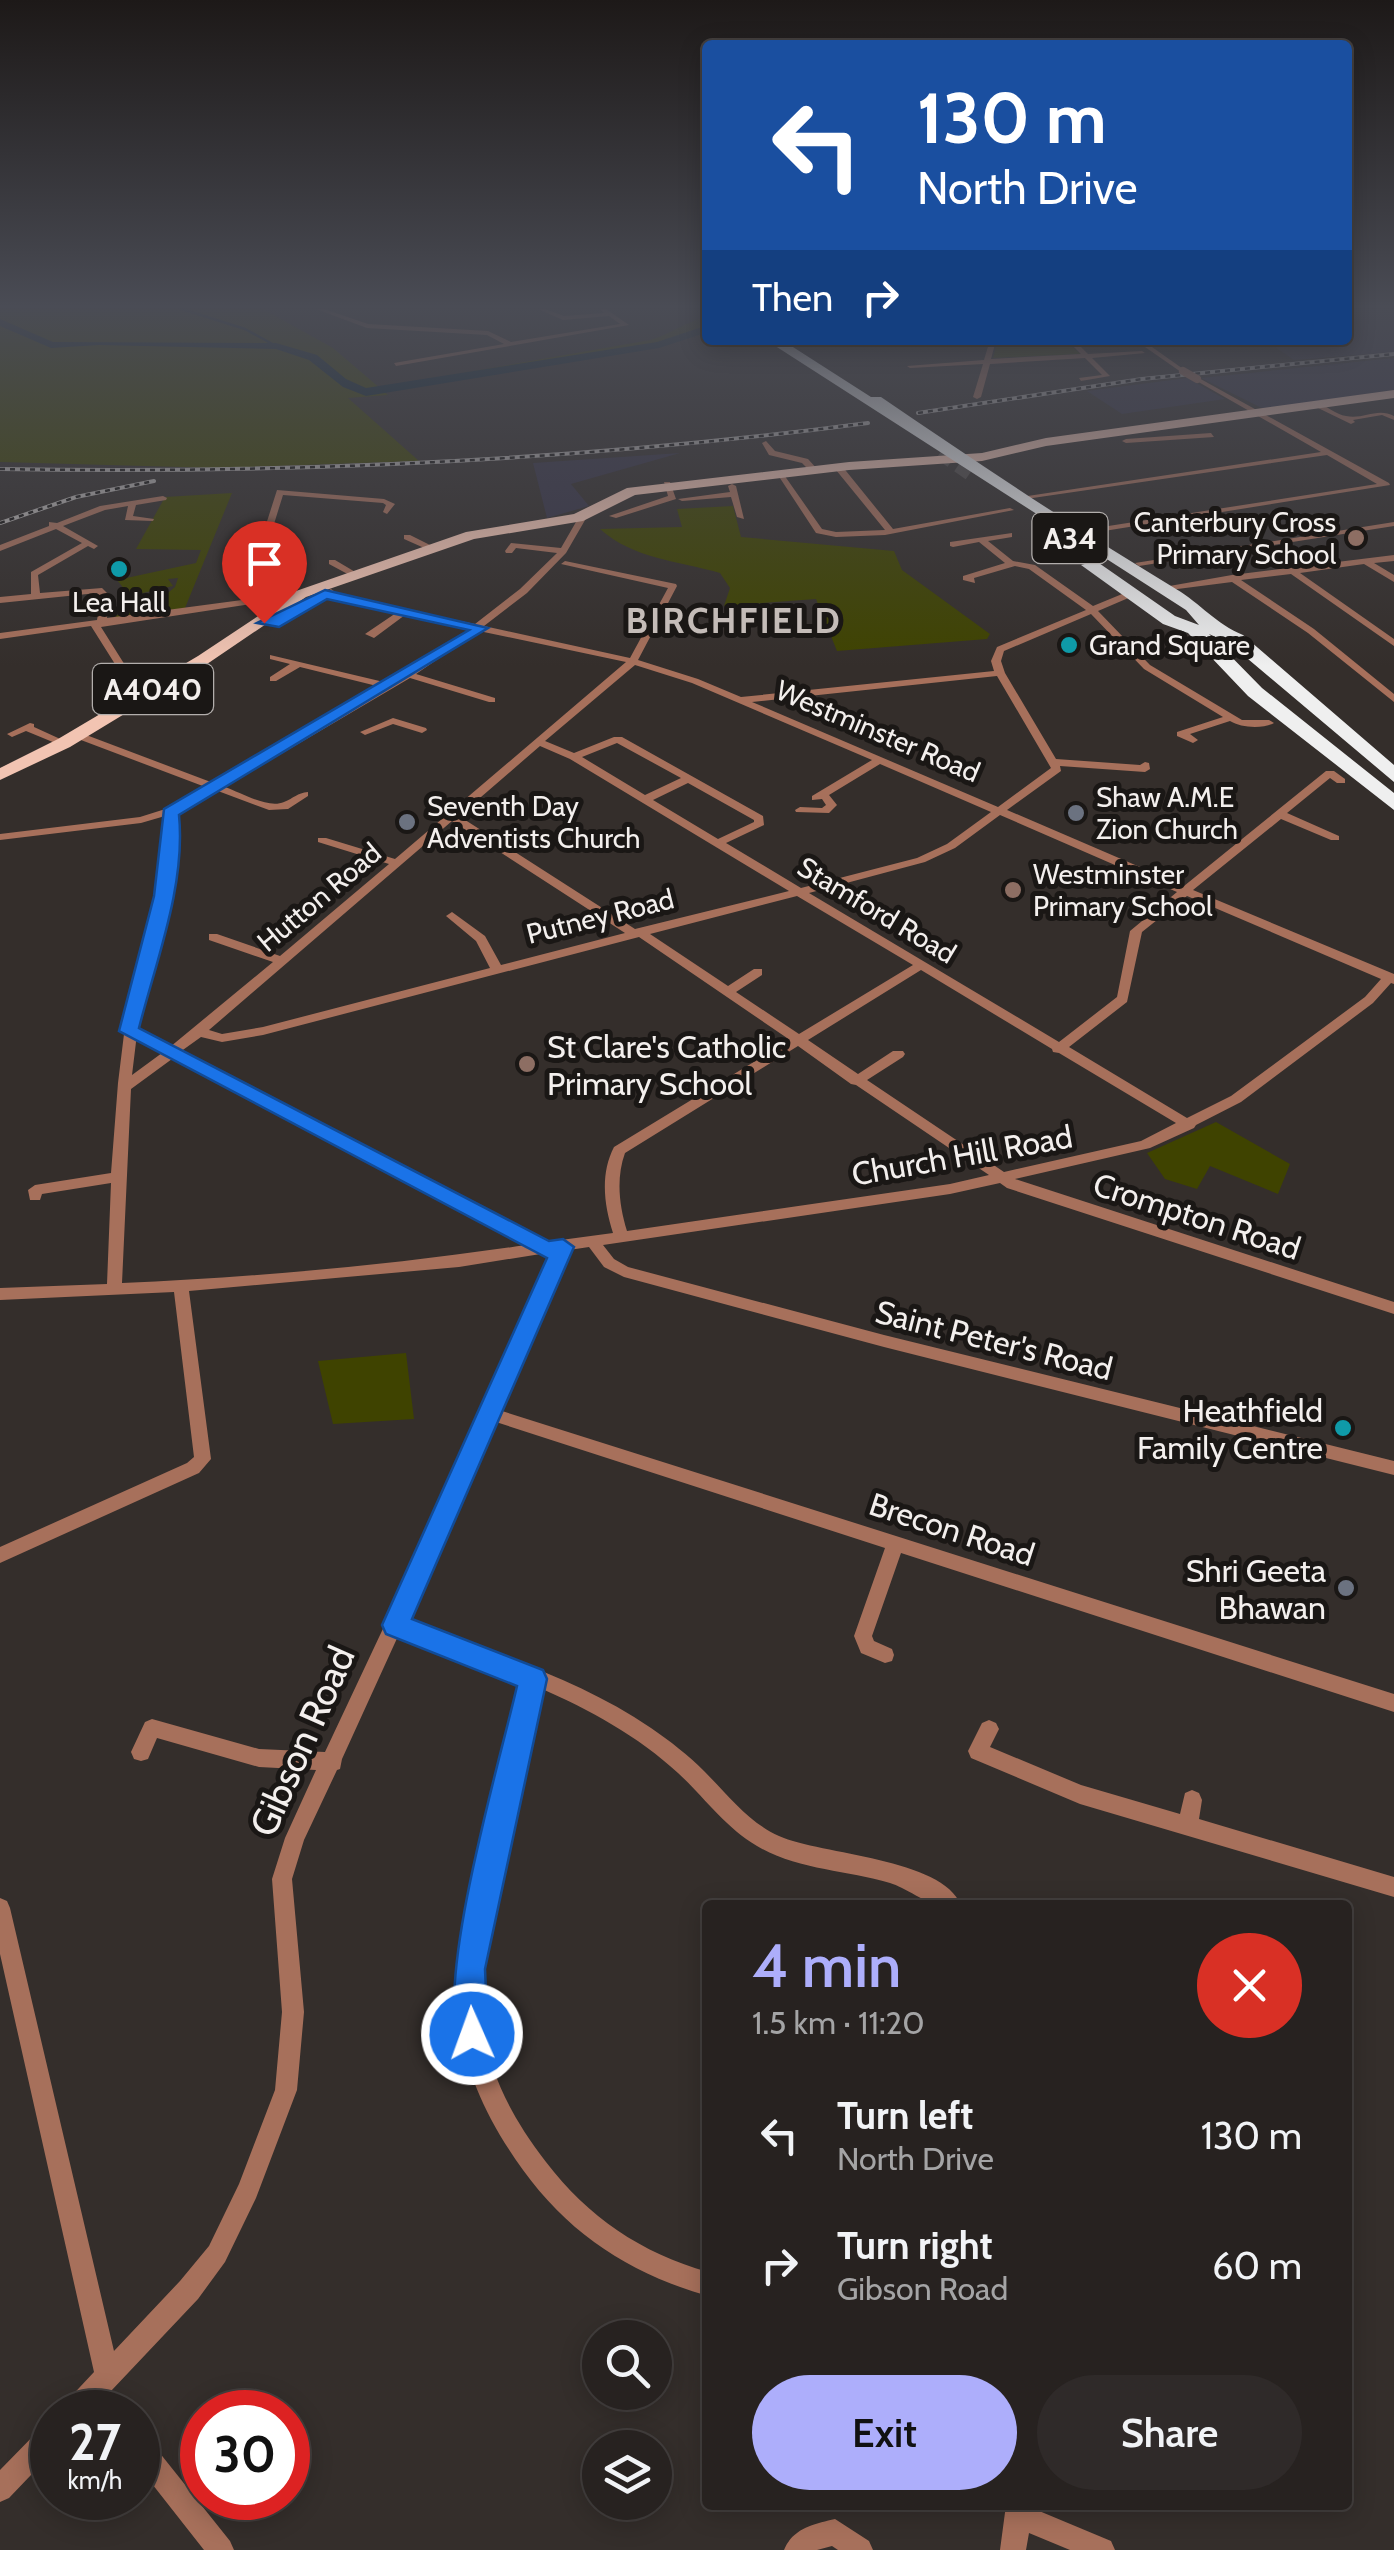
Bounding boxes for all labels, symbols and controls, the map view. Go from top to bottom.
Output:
text: 130 m [917,75,1107,161]
icon: left [752,80,882,210]
text: North Drive [917,161,1138,215]
icon: right [853,270,908,325]
text: Then [752,274,833,321]
place label: Canterbury Cross Primary School [1134,505,1336,571]
road number: A34 [1032,513,1108,563]
pin [222,521,307,624]
marker: Canterbury Cross Primary School [1345,527,1367,549]
icon: arrive [237,536,292,591]
marker: Lea Hall [108,558,130,580]
place label: Lea Hall [72,585,166,619]
district label: BIRCHFIELD [626,599,842,642]
place label: Grand Square [1089,628,1250,662]
marker: Grand Square [1058,634,1080,656]
road number: A4040 [93,664,213,714]
street label: Westminster Road [771,673,985,789]
place label: Shaw A.M.E Zion Church [1096,780,1238,846]
place label: Seventh Day Adventists Church [427,789,641,855]
marker: Shaw A.M.E Zion Church [1065,802,1087,824]
marker: Seventh Day Adventists Church [396,811,418,833]
street label: Hutton Road [250,835,388,959]
street label: Stamford Road [792,849,962,971]
place label: Westminster Primary School [1033,857,1213,923]
marker: Westminster Primary School [1002,879,1024,901]
street label: Putney Road [523,881,677,951]
place label: St Clare's Catholic Primary School [547,1027,786,1103]
marker: St Clare's Catholic Primary School [516,1053,538,1075]
street label: Church Hill Road [849,1116,1075,1194]
street label: Crompton Road [1089,1164,1305,1268]
street label: Saint Peter's Road [871,1292,1117,1388]
place label: Heathfield Family Centre [1137,1391,1323,1467]
marker: Heathfield Family Centre [1332,1417,1354,1439]
street label: Brecon Road [864,1484,1040,1574]
place label: Shri Geeta Bhawan [1186,1551,1327,1627]
marker: Shri Geeta Bhawan [1335,1577,1357,1599]
street label: Gibson Road [239,1639,365,1843]
text: 4 min [752,1929,901,2002]
button: close [1197,1933,1302,2038]
position arrow [420,1982,524,2086]
text: 1.5 km · 11:20 [752,2003,925,2042]
text: Turn left [837,2092,973,2139]
icon: left [752,2108,807,2163]
text: 130 m [1201,2112,1302,2159]
text: North Drive [837,2139,994,2178]
text: Turn right [837,2222,993,2269]
icon: right [752,2238,807,2293]
text: 60 m [1212,2242,1302,2289]
text: Gibson Road [837,2269,1008,2308]
map controls [582,2320,672,2520]
button: search [582,2320,672,2410]
button: Exit [752,2375,1017,2490]
button: Share [1037,2375,1302,2490]
speed limit sign: 30 [180,2390,310,2520]
text: 27 [69,2412,121,2473]
button: layers [582,2430,672,2520]
text: km/h [68,2465,122,2495]

